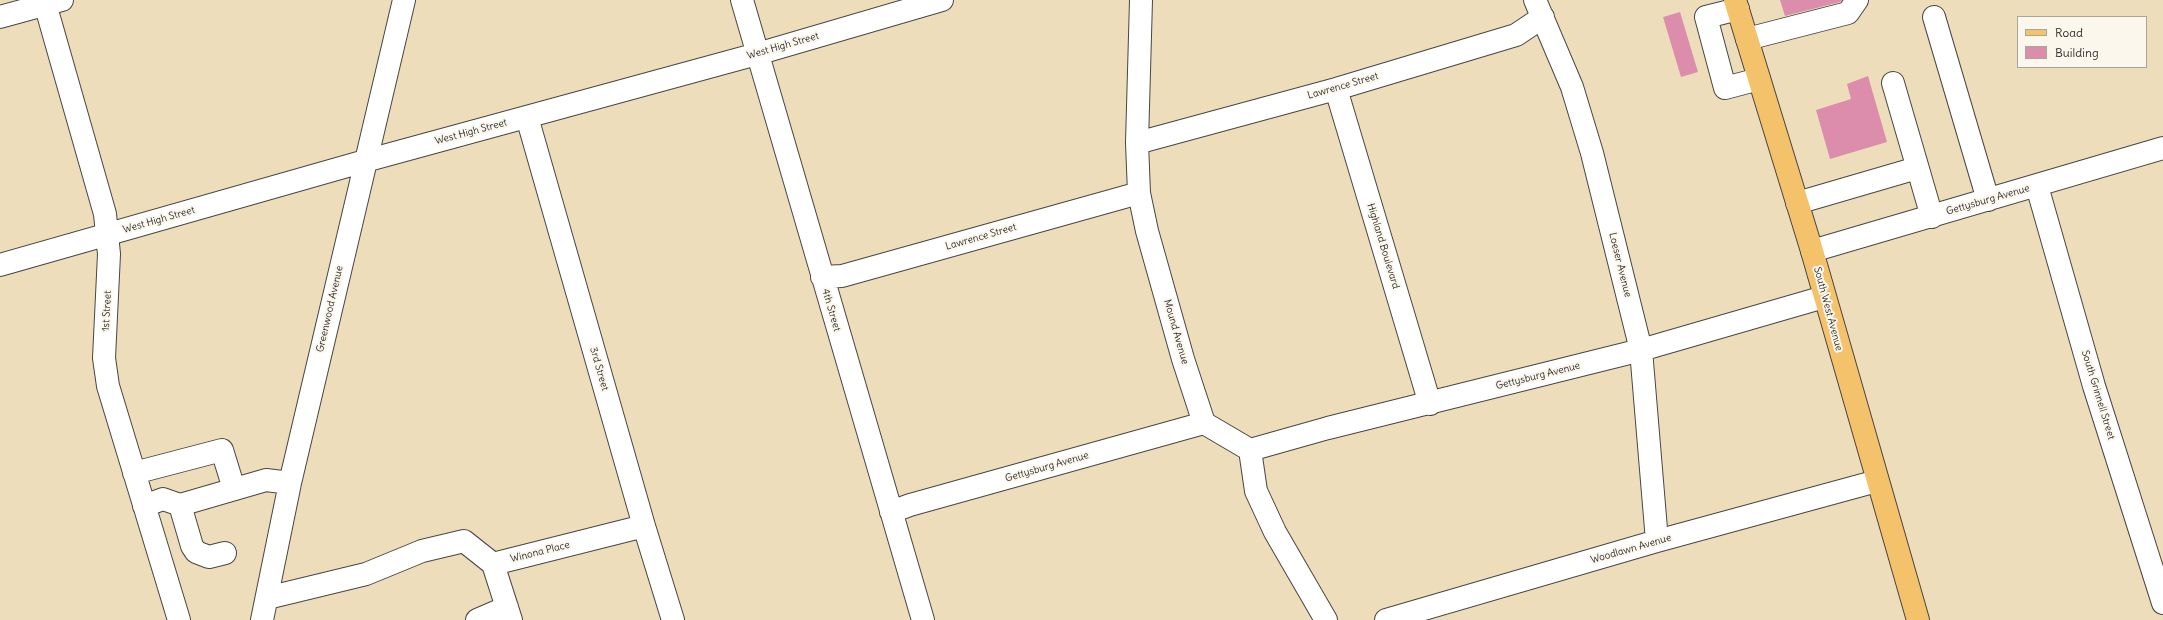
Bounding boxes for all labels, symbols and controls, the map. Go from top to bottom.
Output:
legend [2017,16,2147,68]
text: Road [2055,25,2083,40]
street label: West High Street [746,30,820,62]
text: Building [2055,45,2099,60]
street label: Lawrence Street [1306,70,1380,102]
street label: West High Street [434,117,508,147]
street label: Gettysburg Avenue [1945,182,2031,218]
street label: Highland Boulevard [1364,202,1402,290]
street label: West High Street [122,204,196,236]
street label: Lawrence Street [944,221,1018,253]
street label: Loeser Avenue [1606,231,1634,299]
street label: Greenwood Avenue [314,265,346,353]
street label: South West Avenue [1811,266,1845,352]
street label: 4th Street [819,287,843,333]
street label: 1st Street [100,290,114,332]
street label: Mound Avenue [1161,298,1191,366]
street label: 3rd Street [587,346,611,392]
street label: South Grinnell Street [2079,349,2117,441]
street label: Gettysburg Avenue [1495,360,1581,392]
street label: Gettysburg Avenue [1004,449,1090,485]
street label: Woodlawn Avenue [1589,532,1673,566]
street label: Winona Place [509,539,571,565]

